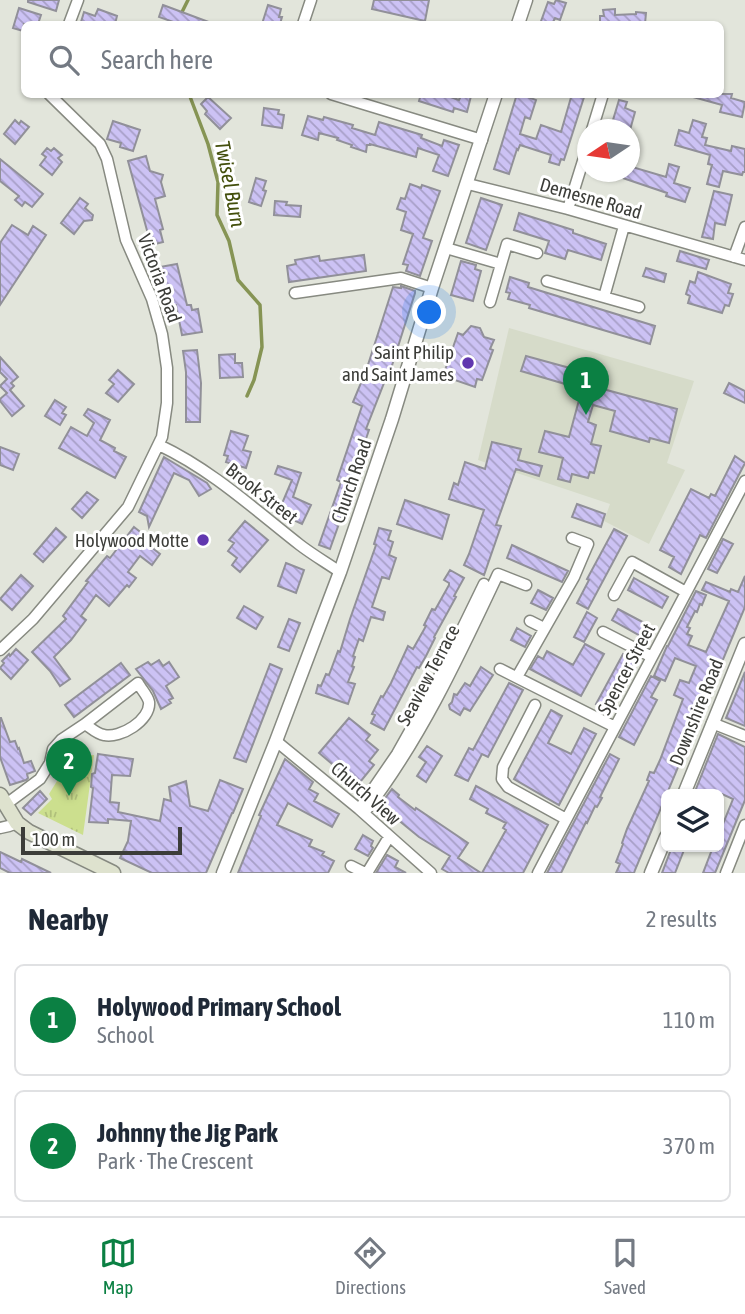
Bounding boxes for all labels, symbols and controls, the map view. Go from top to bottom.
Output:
search box [21,21,724,98]
icon: search [45,41,83,79]
text: Search here [101,45,213,75]
north arrow [577,119,640,182]
water label: Twisel Burn [211,139,251,229]
street label: Demesne Road [538,173,644,223]
street label: Victoria Road [134,231,186,325]
your location [412,295,446,329]
place label: Saint Philip and Saint James [342,341,454,385]
marker: Saint Philip and Saint James [460,355,476,371]
pin: 1 [563,357,609,415]
street label: Church Road [326,436,376,526]
street label: Brook Street [222,458,302,528]
place label: Holywood Motte [75,529,189,551]
marker: Holywood Motte [195,532,211,548]
street label: Spencer Street [593,620,659,718]
street label: Seaview Terrace [392,621,464,729]
street label: Downshire Road [665,655,727,769]
pin: 2 [46,738,92,796]
street label: Church View [327,757,406,830]
map controls [661,789,724,852]
button: layers [661,789,724,852]
scale bar [21,824,182,856]
text: 100 m [32,828,75,850]
text: Nearby [28,902,108,936]
text: 2 results [646,906,717,932]
text: Holywood Primary School [97,992,341,1022]
text: 1 [48,1007,58,1033]
text: 110 m [663,1007,715,1033]
text: School [97,1022,154,1048]
text: Johnny the Jig Park [97,1118,278,1148]
text: 2 [48,1133,58,1159]
text: 370 m [663,1133,715,1159]
text: Park · The Crescent [97,1148,253,1174]
tab: Map [99,1234,137,1298]
tab: Directions [335,1234,406,1298]
tab: Saved [604,1234,646,1298]

